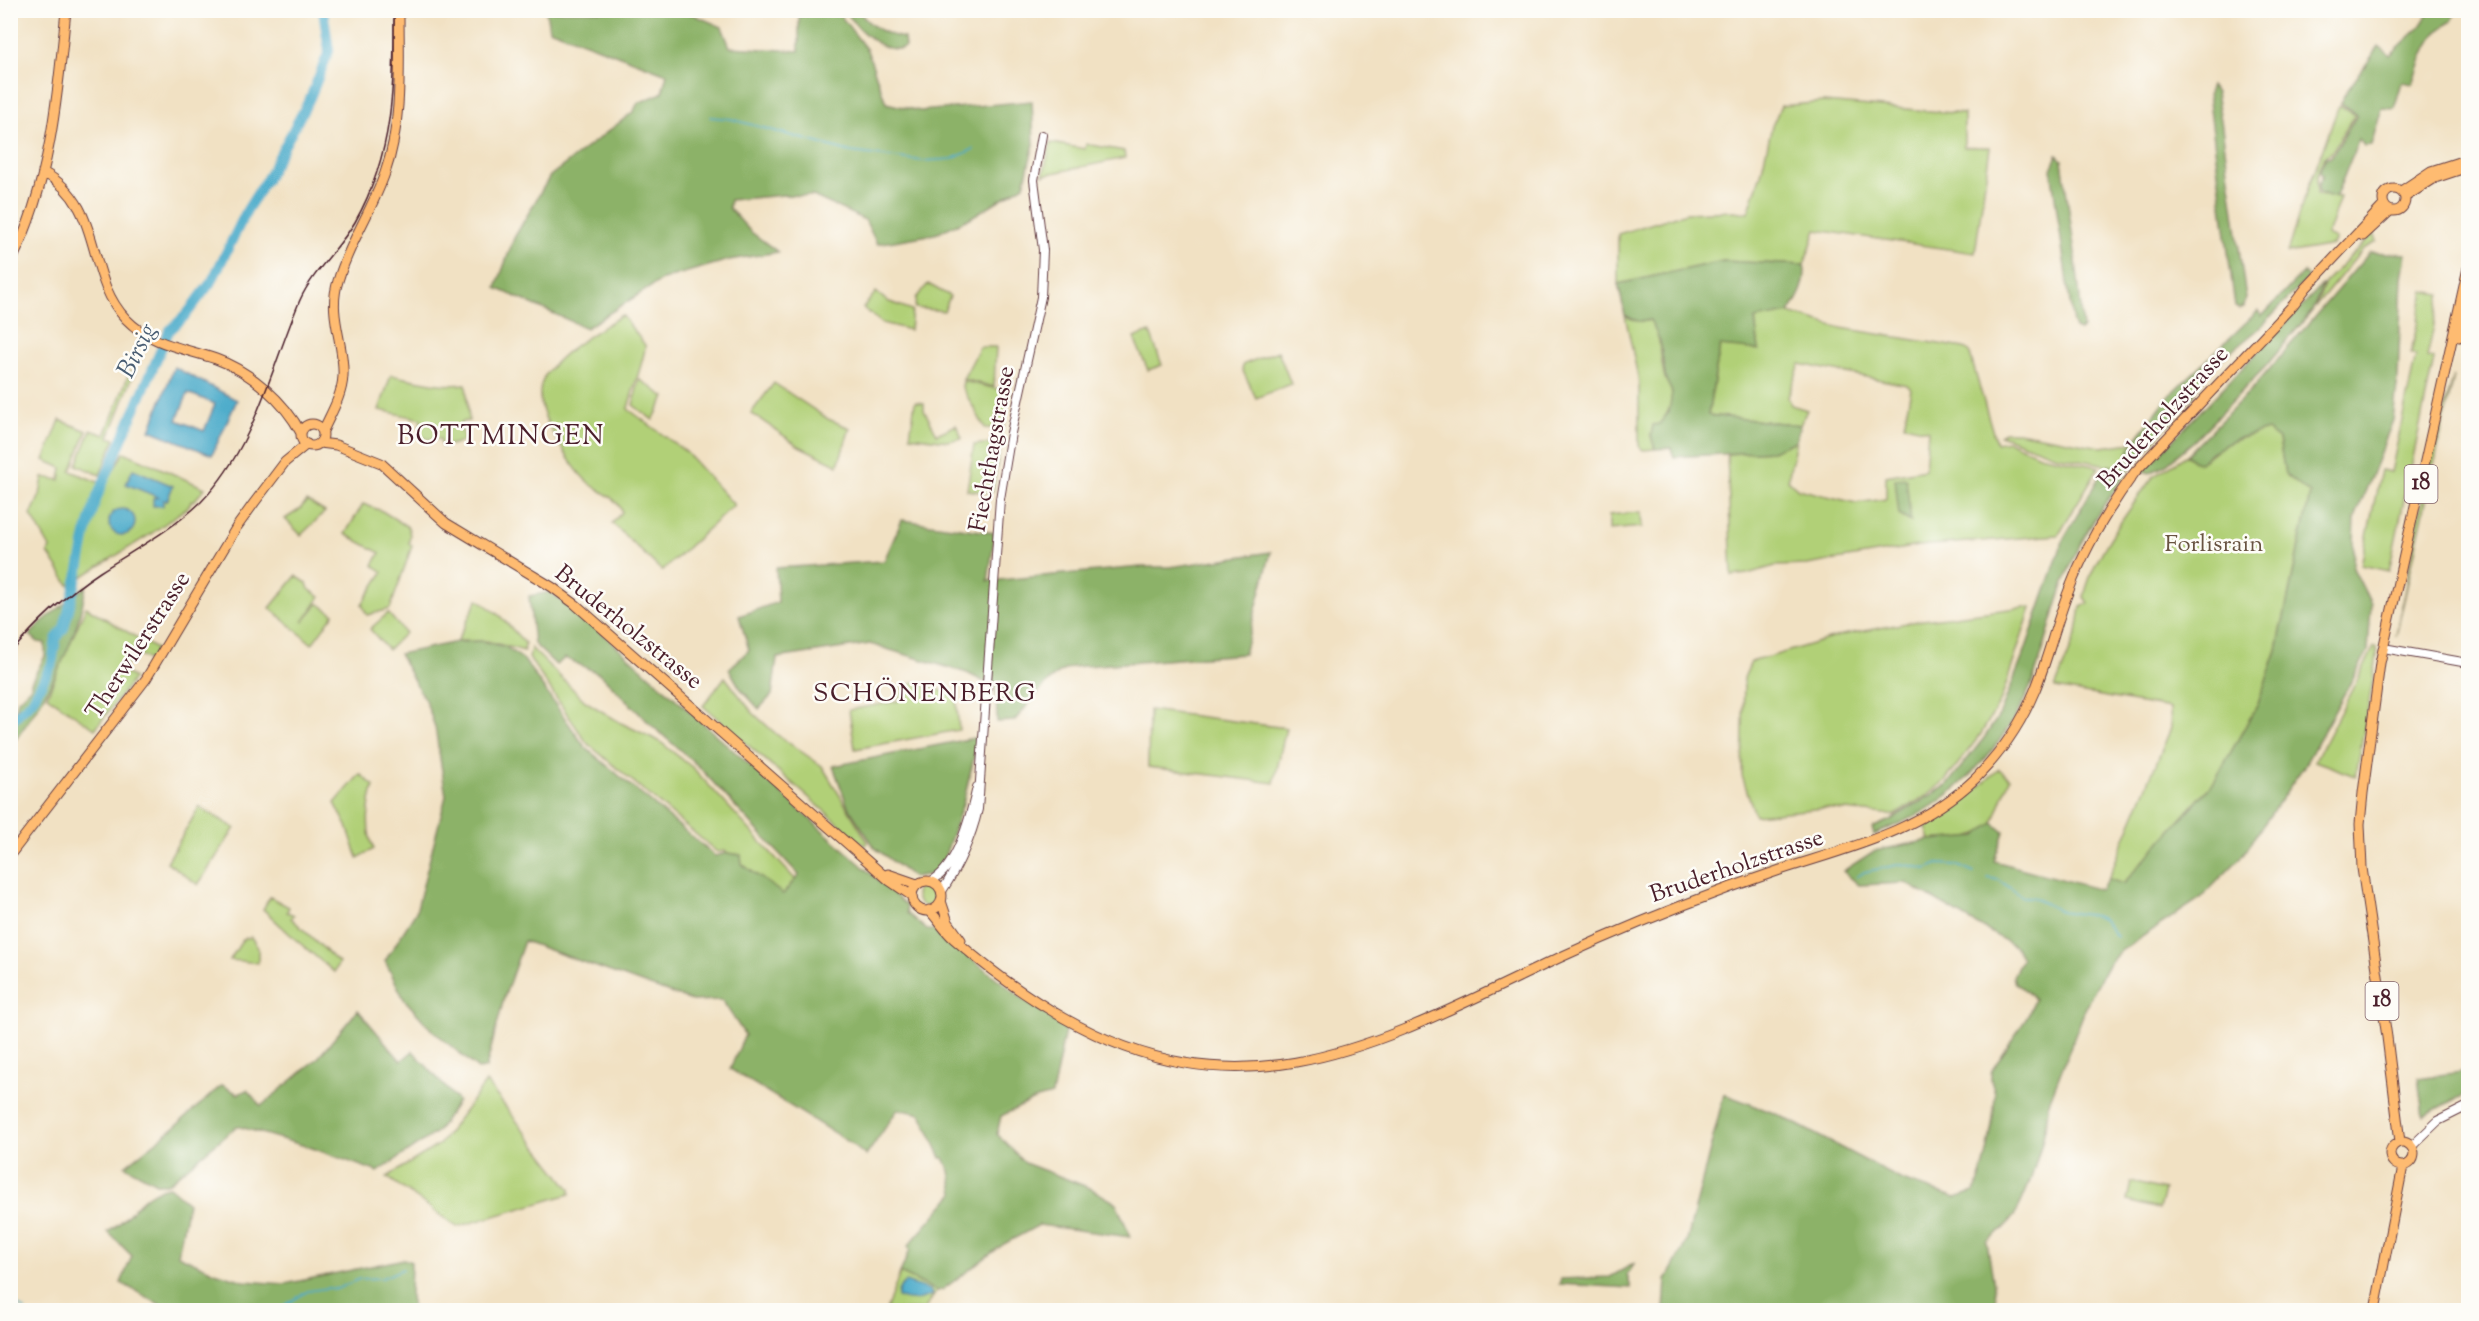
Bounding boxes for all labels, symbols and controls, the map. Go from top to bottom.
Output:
water label: Birsig [109,317,167,385]
street label: Bruderholzstrasse [2091,339,2237,497]
street label: Fiechthagstrasse [962,363,1024,535]
district label: BOTTMINGEN [397,418,605,457]
road number: 18 [2404,465,2438,503]
park label: Forlisrain [2165,528,2263,562]
street label: Bruderholzstrasse [547,558,709,698]
street label: Therwilerstrasse [78,565,200,727]
district label: SCHÖNENBERG [813,676,1037,713]
street label: Bruderholzstrasse [1646,821,1828,913]
road number: 18 [2366,982,2398,1020]

